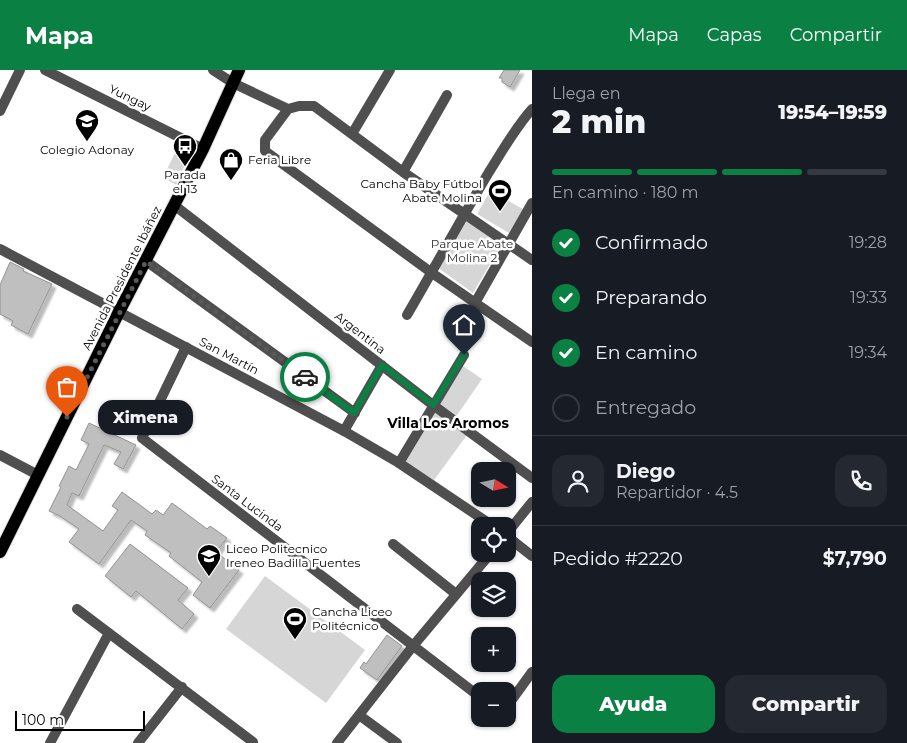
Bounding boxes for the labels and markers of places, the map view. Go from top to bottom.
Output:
school or university icon: Colegio Adonay [74,108,100,142]
bus stop icon: Parada el 13 [172,133,198,167]
place label: Colegio Adonay [40,142,135,157]
shop icon: Feria Libre [218,147,244,181]
place label: Feria Libre [248,152,311,167]
place label: Parada el 13 [164,167,206,196]
place label: Cancha Baby Fútbol Abate Molina [360,176,482,205]
sports icon: Cancha Baby Fútbol Abate Molina [487,178,513,212]
pin [443,304,485,355]
pin [46,366,88,417]
callout: Ximena [97,400,192,434]
place label: Liceo Politecnico Ireneo Badilla Fuentes [226,541,360,570]
school or university icon: Liceo Politecnico Ireneo Badilla Fuentes [196,543,222,577]
place label: Cancha Liceo Politécnico [312,604,392,633]
sports icon: Cancha Liceo Politécnico [282,606,308,640]

